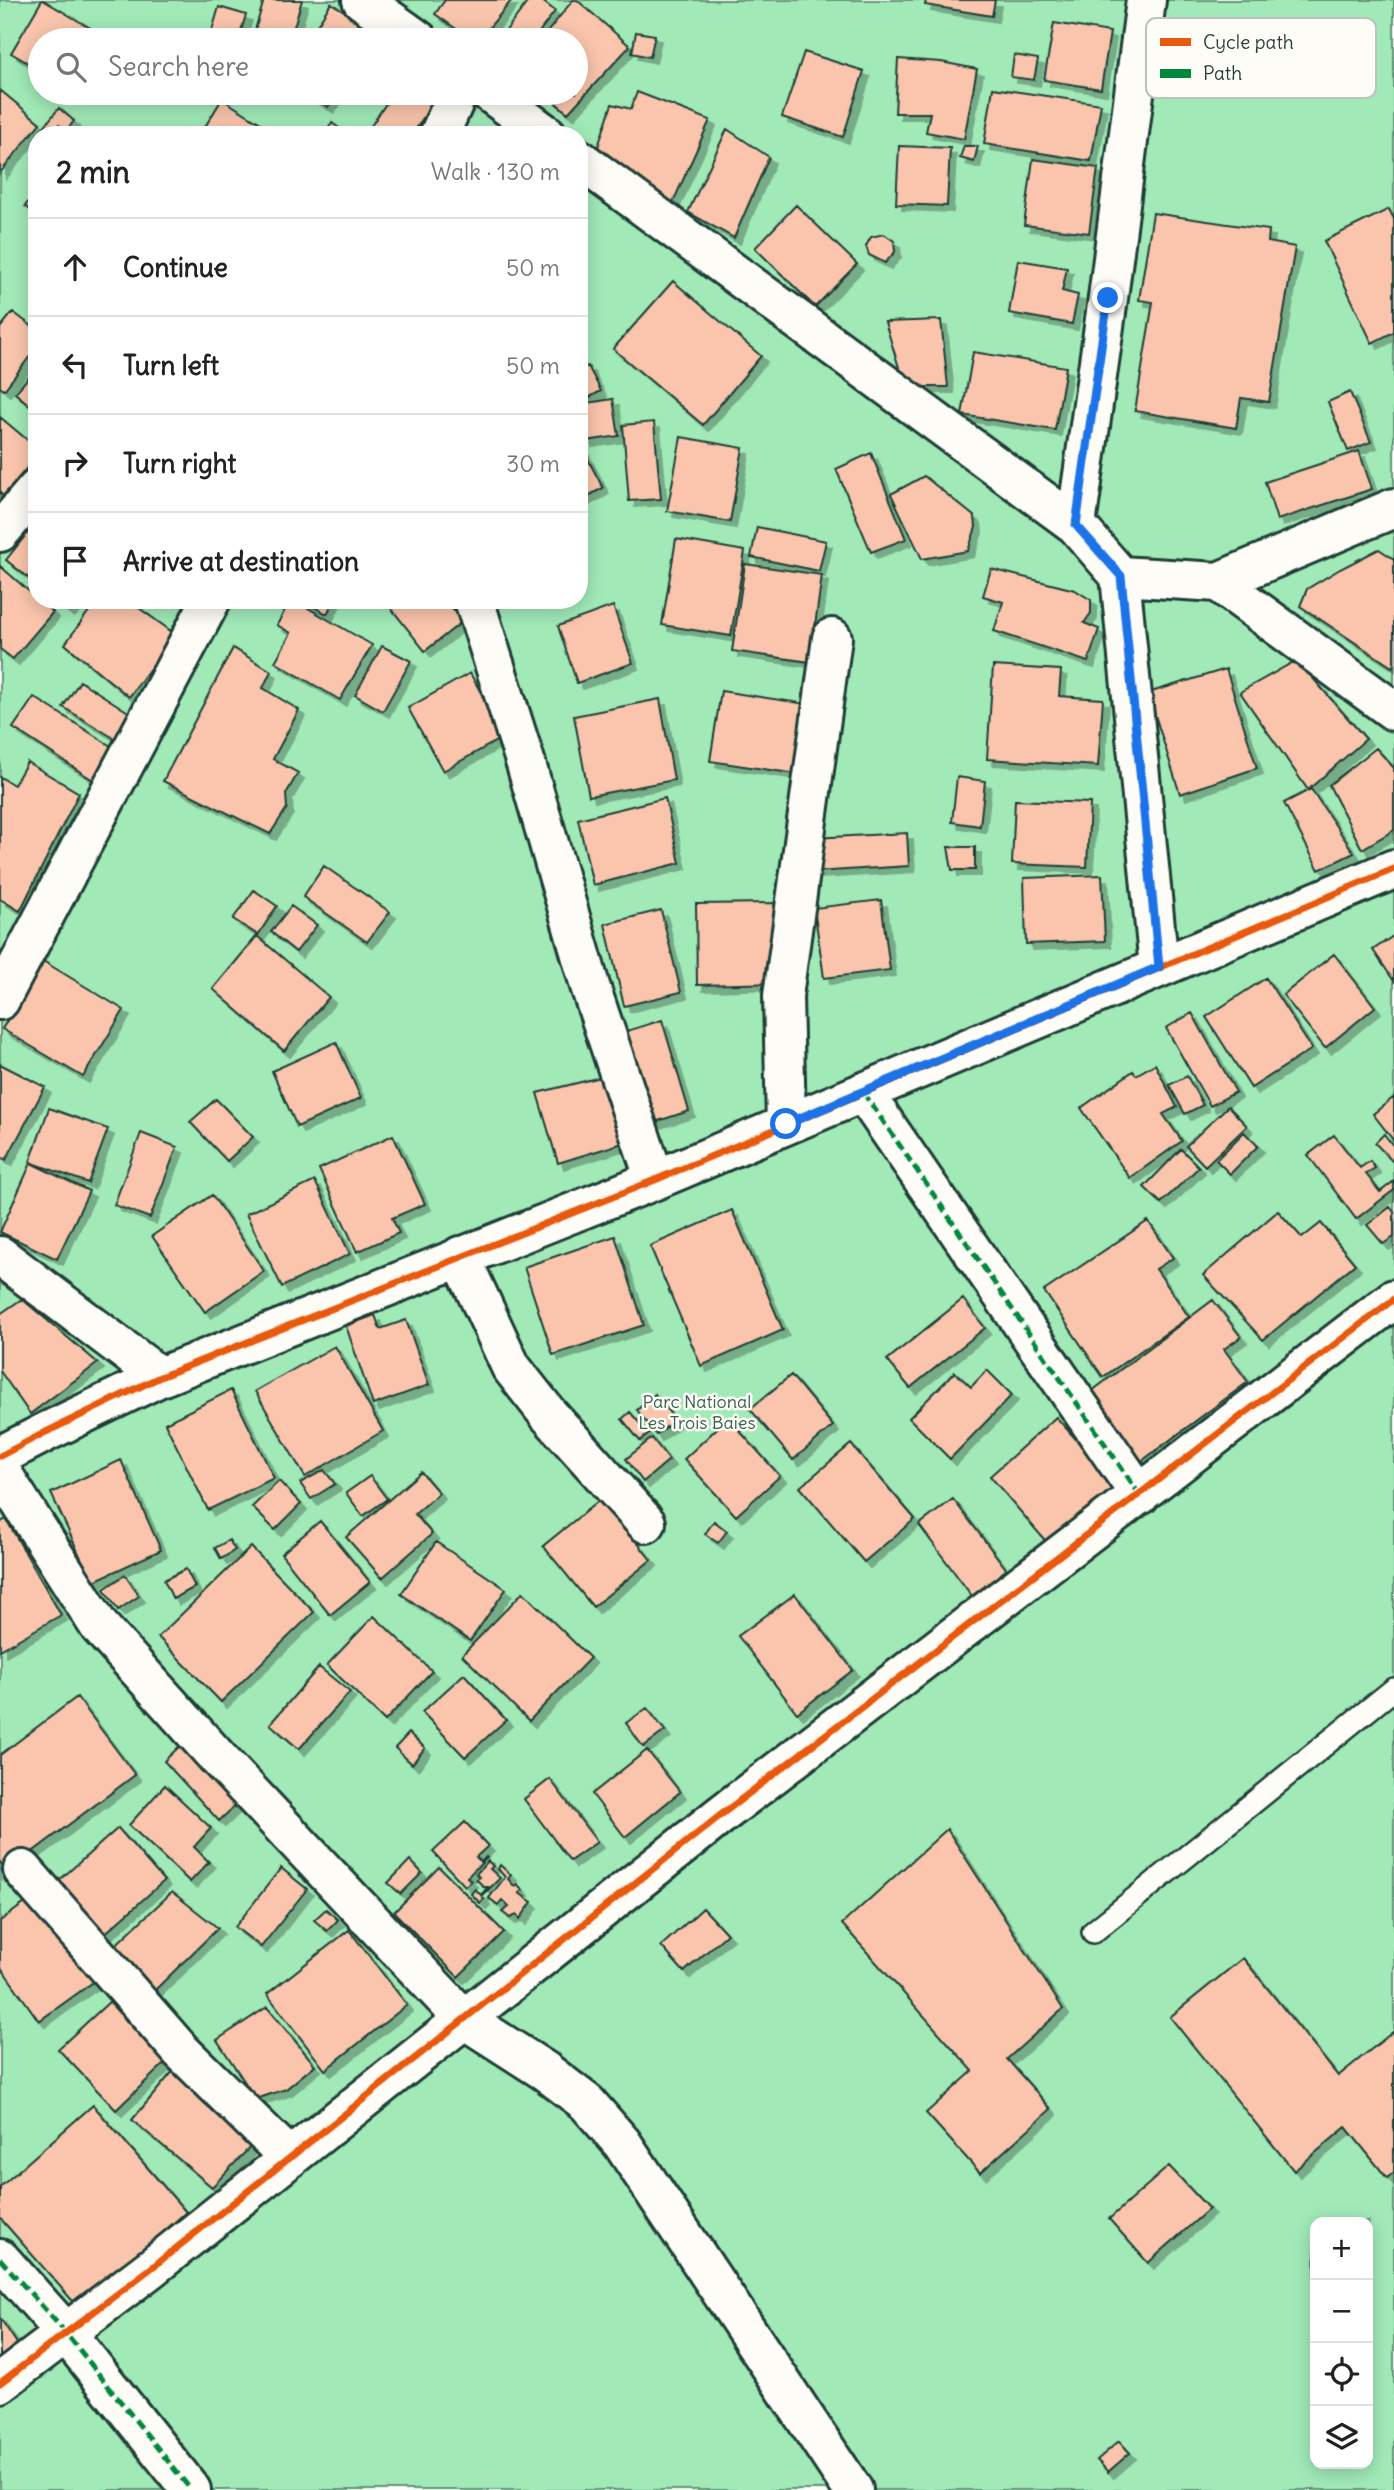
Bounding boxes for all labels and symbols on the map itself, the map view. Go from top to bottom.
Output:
legend [1146,18,1376,98]
text: Cycle path [1203,30,1294,54]
text: Path [1203,61,1242,85]
route end [1092,282,1123,313]
route start [770,1108,801,1139]
park label: Parc National Les Trois Baies [638,1390,756,1434]

